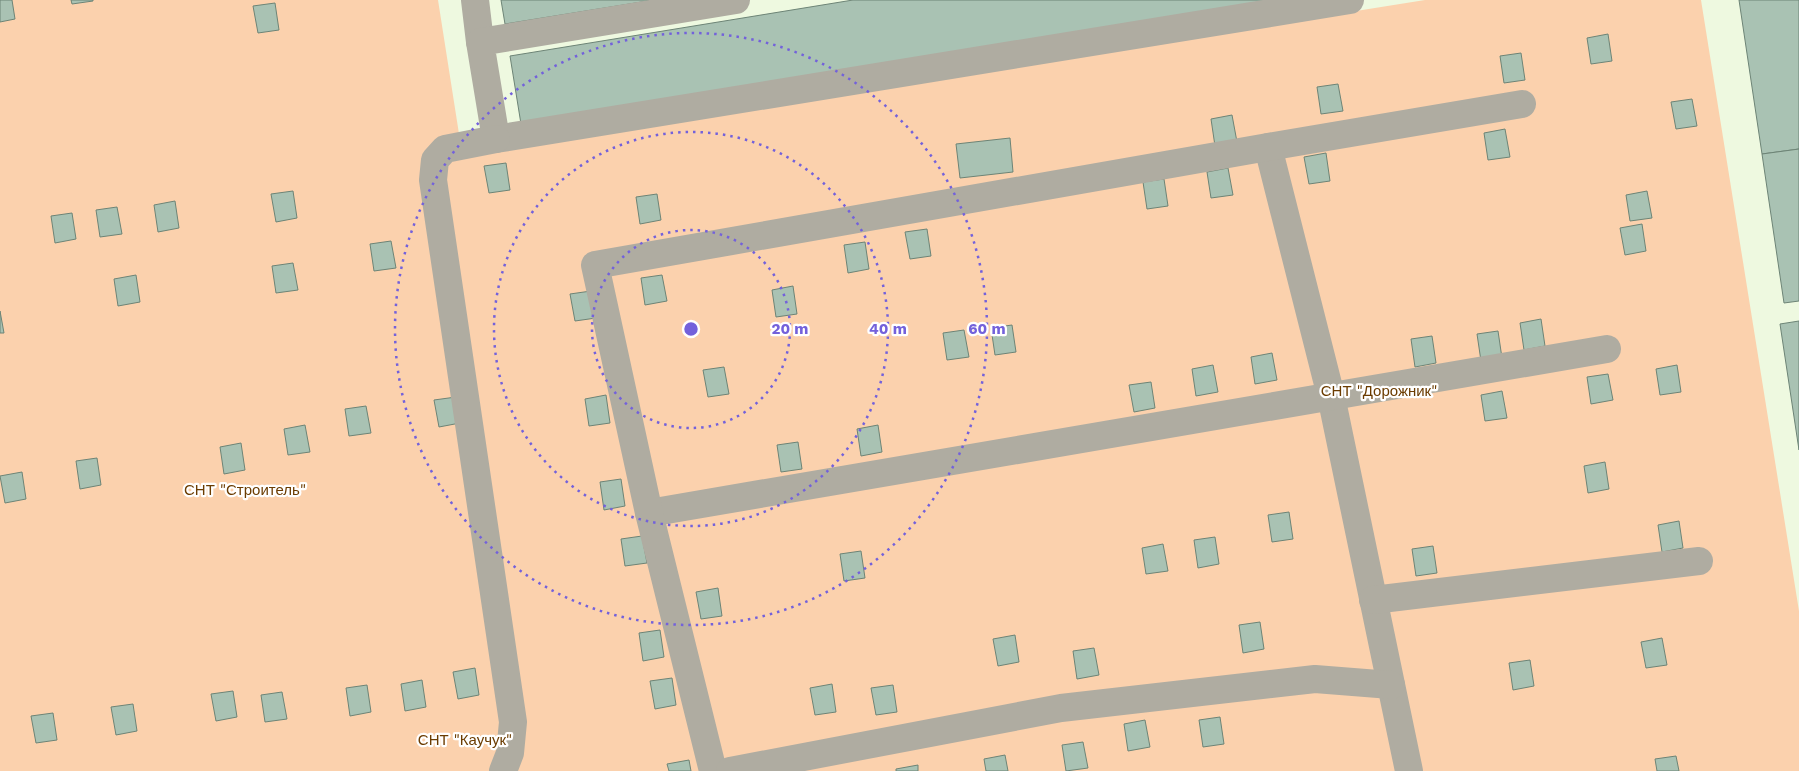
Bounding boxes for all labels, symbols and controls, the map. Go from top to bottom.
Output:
centre of rings [682,320,700,338]
text: 20 m [771,320,809,338]
text: 40 m [869,320,907,338]
text: 60 m [968,320,1006,338]
park label: СНТ "Дорожник" [1321,382,1437,400]
park label: СНТ "Строитель" [184,481,306,499]
park label: СНТ "Каучук" [418,731,512,749]

